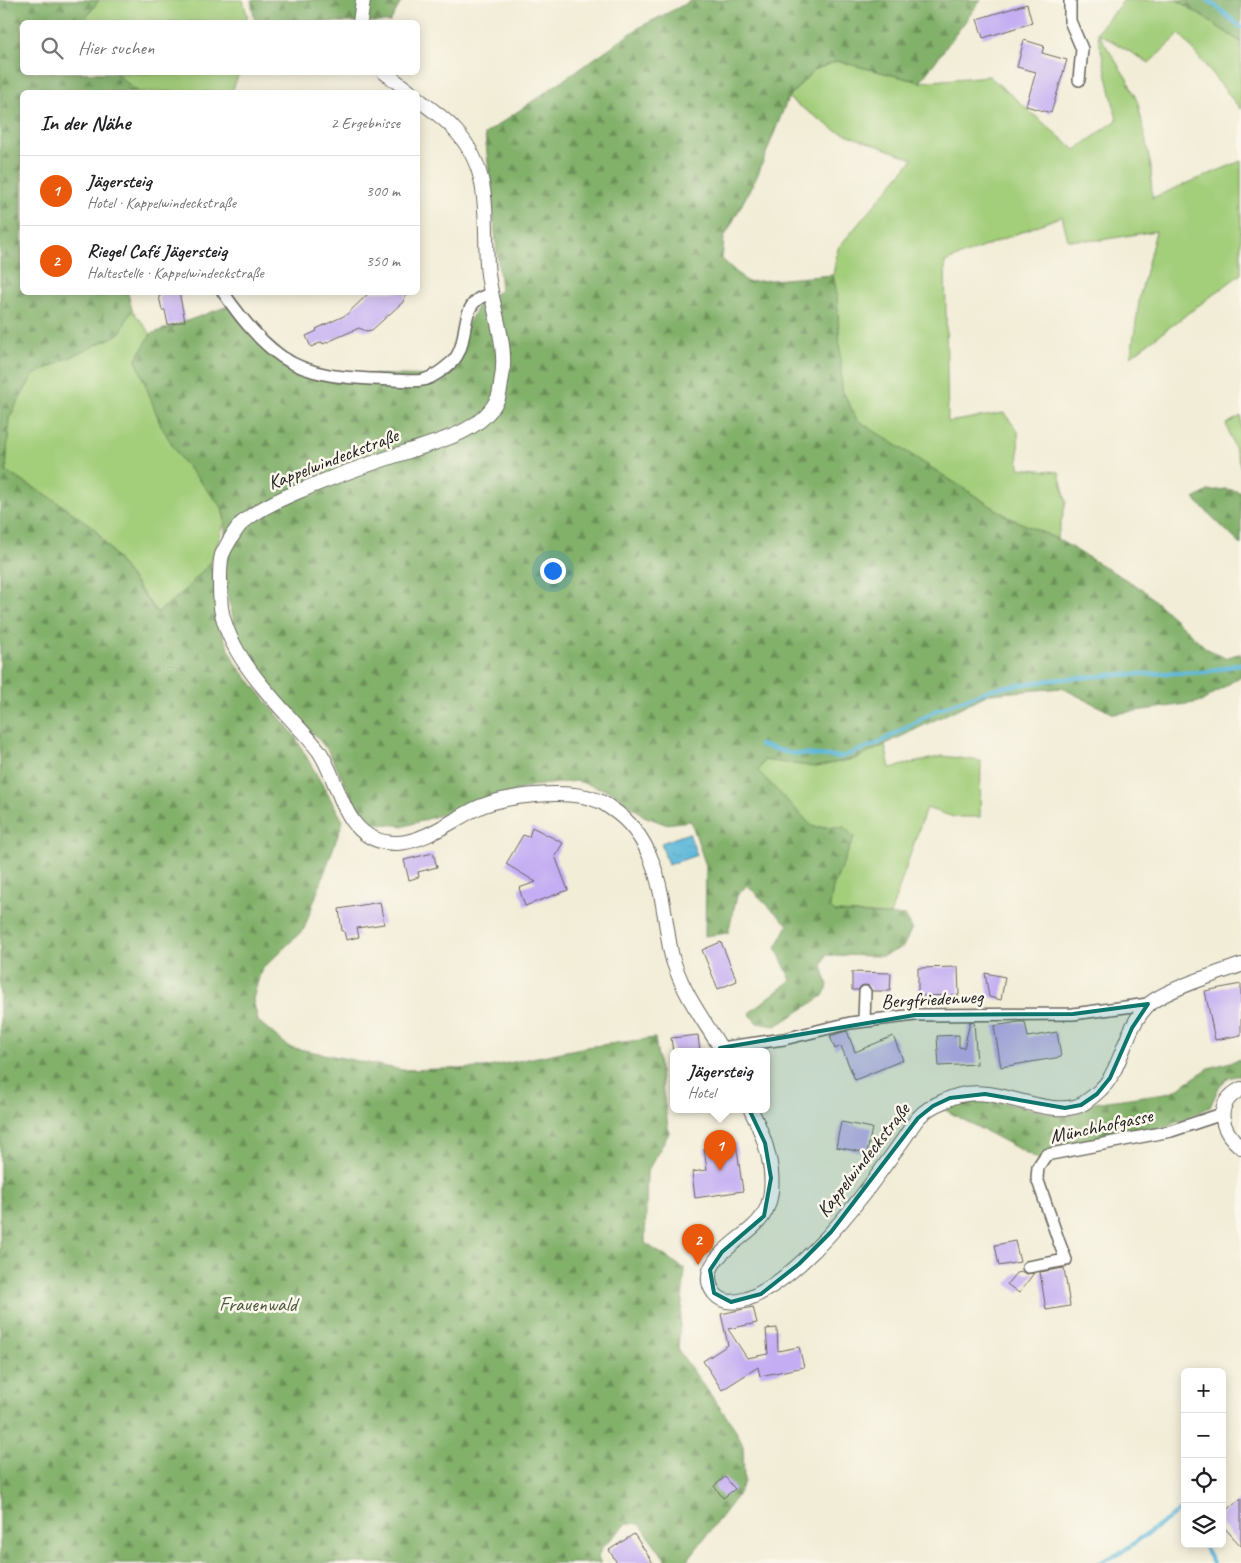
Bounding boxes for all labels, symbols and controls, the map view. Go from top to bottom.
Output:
search box [20,20,420,75]
icon: search [38,34,66,62]
text: Hier suchen [78,36,154,60]
text: In der Nähe [40,110,130,136]
text: 2 Ergebnisse [331,113,400,133]
text: Jägersteig [87,169,151,193]
text: 1 [52,181,60,201]
text: 300 m [366,181,400,201]
text: Hotel · Kappelwindeckstraße [87,193,236,213]
text: Riegel Café Jägersteig [87,239,227,263]
text: 2 [52,251,60,271]
text: 350 m [366,251,400,271]
text: Haltestelle · Kappelwindeckstraße [87,263,264,283]
street label: Kappelwindeckstraße [264,422,403,495]
your location [540,558,566,584]
street label: Bergfriedenweg [881,984,985,1014]
popup [670,1048,770,1113]
text: Jägersteig [688,1059,752,1083]
text: Hotel [688,1083,716,1103]
street label: Kappelwindeckstraße [811,1097,916,1222]
street label: Münchhofgasse [1047,1103,1156,1149]
pin: 1 [704,1130,736,1171]
pin: 2 [682,1224,714,1265]
park label: Frauenwald [219,1292,300,1317]
map controls [1181,1368,1226,1548]
button: + [1181,1368,1226,1413]
button: − [1181,1413,1226,1458]
button: locate [1181,1458,1226,1503]
button: layers [1181,1503,1226,1548]

